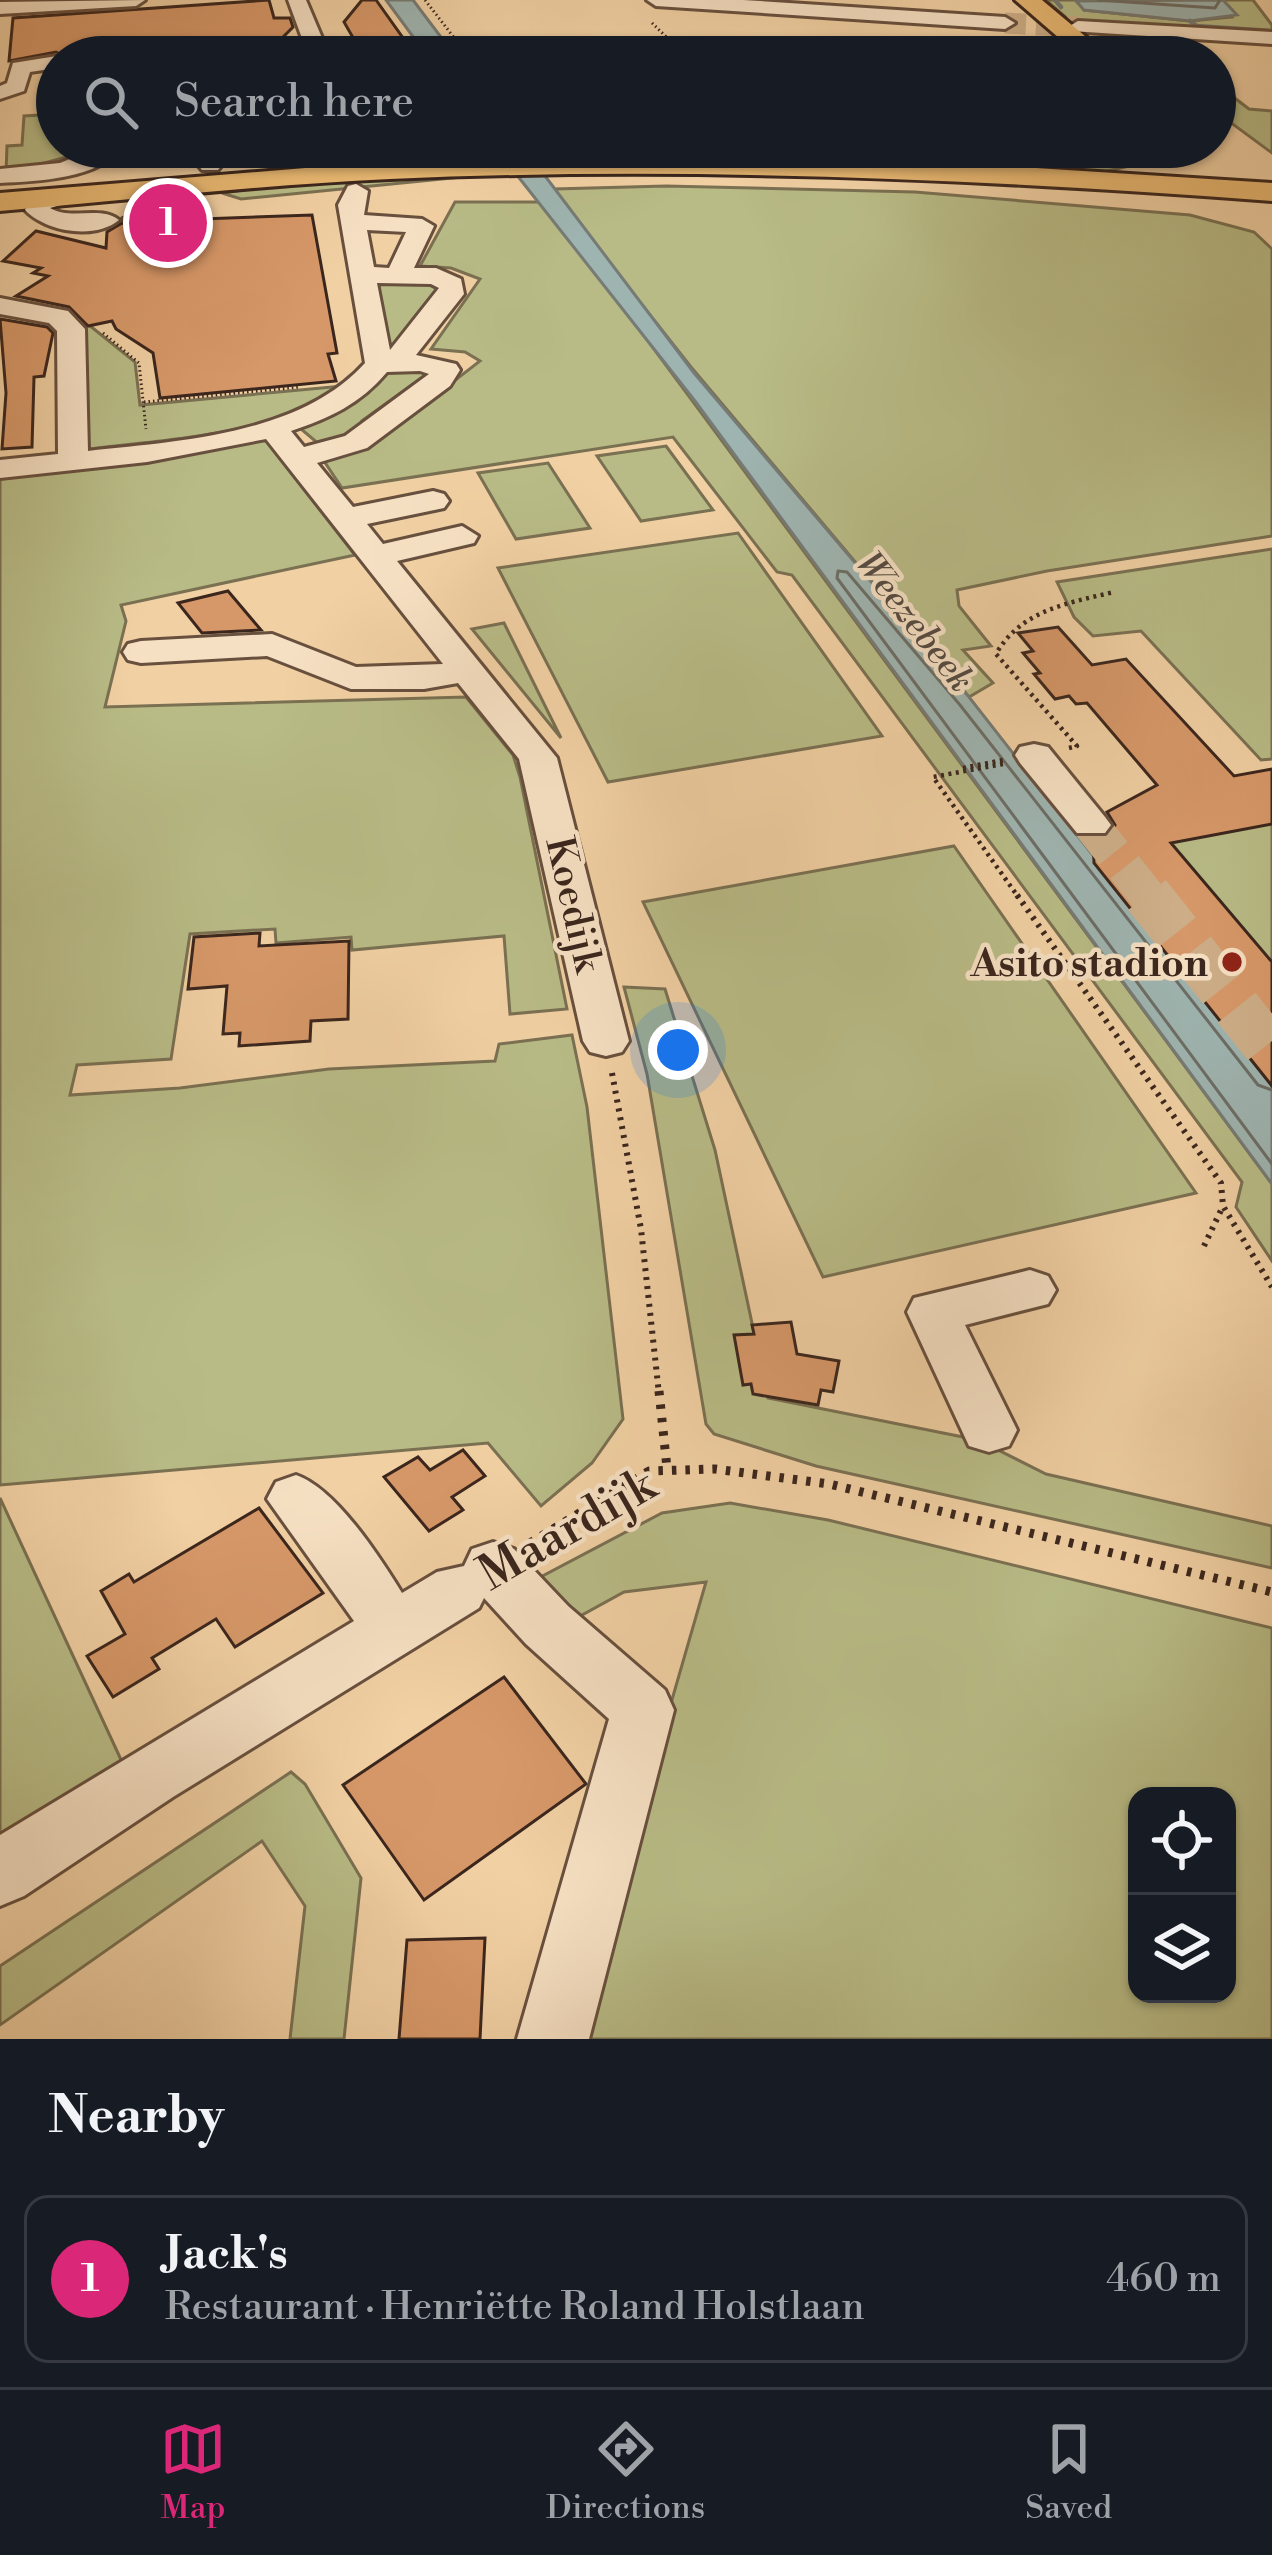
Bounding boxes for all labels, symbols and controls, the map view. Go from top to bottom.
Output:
search box [36,36,1236,168]
icon: search [78,69,144,135]
text: Search here [174,74,414,131]
pin: 1 [129,178,207,268]
water label: Weezebeek [845,543,983,702]
street label: Koedijk [533,832,612,979]
place label: Asito stadion [969,940,1208,989]
marker: Asito stadion [1219,949,1245,975]
your location [648,1020,708,1080]
street label: Maardijk [468,1455,669,1605]
map controls [1128,1787,1236,2003]
button: locate [1128,1787,1236,1895]
button: layers [1128,1895,1236,2003]
text: Nearby [48,2085,224,2149]
text: Jack's [165,2226,288,2283]
text: 1 [81,2255,99,2304]
text: 460 m [1106,2255,1221,2304]
text: Restaurant · Henriëtte Roland Holstlaan [165,2283,864,2332]
tab: Map [160,2416,226,2529]
tab: Directions [546,2416,705,2529]
tab: Saved [1025,2416,1112,2529]

